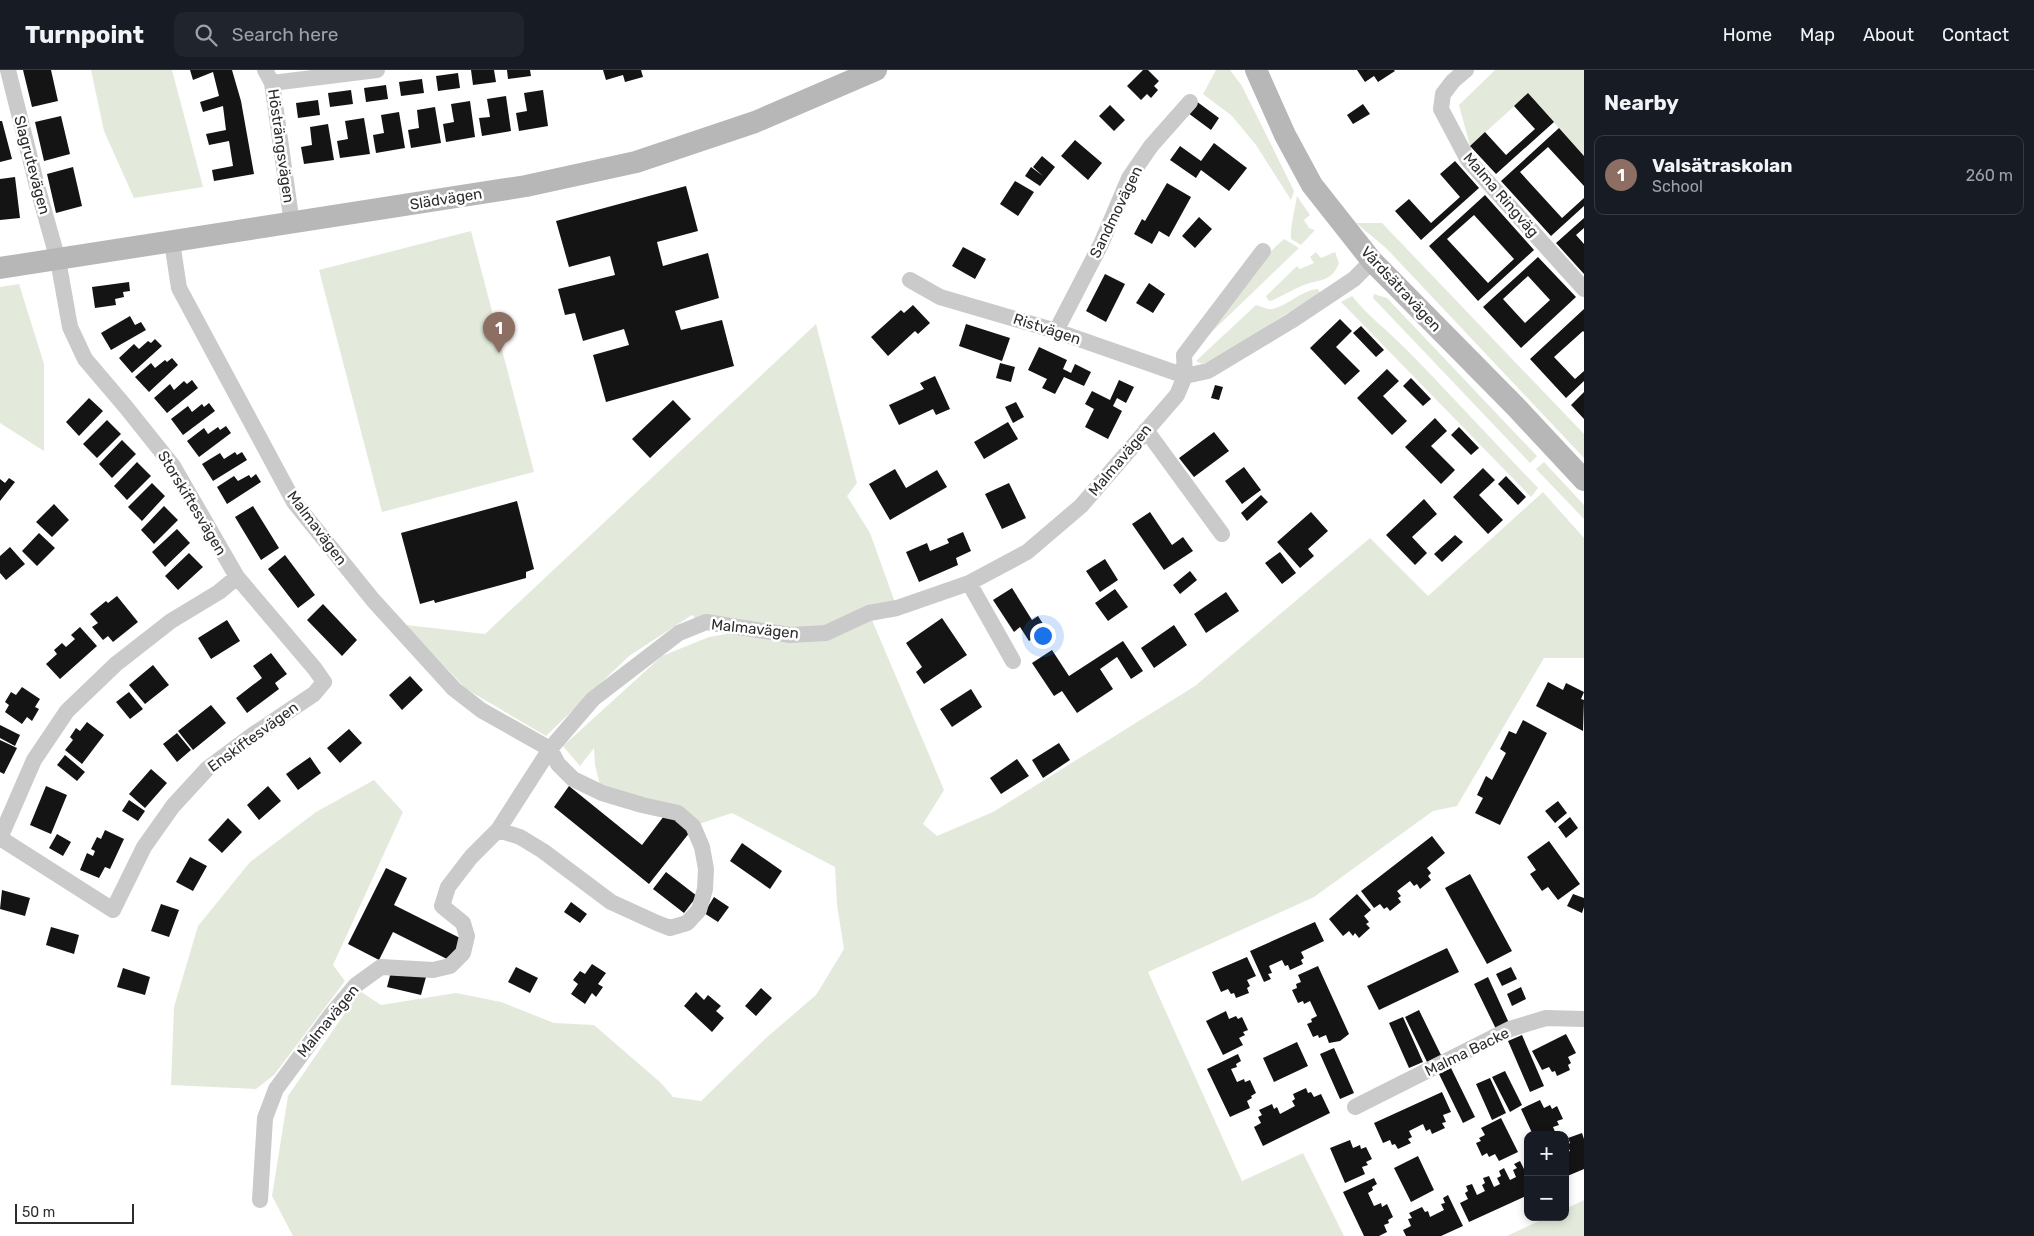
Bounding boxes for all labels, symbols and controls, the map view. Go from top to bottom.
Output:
search box [174,12,524,57]
text: Turnpoint [25,21,144,49]
icon: search [192,21,220,49]
text: Search here [232,23,338,46]
text: Home [1723,24,1772,46]
text: Map [1800,24,1835,46]
text: About [1863,24,1914,46]
text: Contact [1942,24,2009,46]
street label: Hösträngsvägen [264,88,298,204]
text: Nearby [1604,90,1679,115]
street label: Slagrutevägen [10,114,54,216]
street label: Malma Ringväg [1459,149,1543,241]
text: Valsätraskolan [1652,154,1793,177]
street label: Sandmovägen [1086,163,1146,261]
text: 1 [1617,166,1625,185]
text: 260 m [1966,166,2013,185]
text: School [1652,177,1703,196]
street label: Slädvägen [409,184,483,214]
street label: Vårdsätravägen [1357,243,1445,335]
street label: Ristvägen [1011,310,1083,348]
pin: 1 [483,312,515,353]
street label: Malmavägen [1085,420,1155,500]
street label: Storskiftesvägen [154,447,230,559]
street label: Malmavägen [283,487,351,569]
street label: Malmavägen [710,615,800,643]
your location [1030,623,1056,649]
street label: Enskiftesvägen [204,698,302,776]
street label: Malmavägen [293,981,363,1061]
street label: Malma Backe [1422,1024,1512,1080]
map controls [1524,1131,1569,1221]
button: + [1524,1131,1569,1176]
button: − [1524,1176,1569,1221]
scale bar [15,1201,134,1224]
text: 50 m [22,1204,55,1221]

